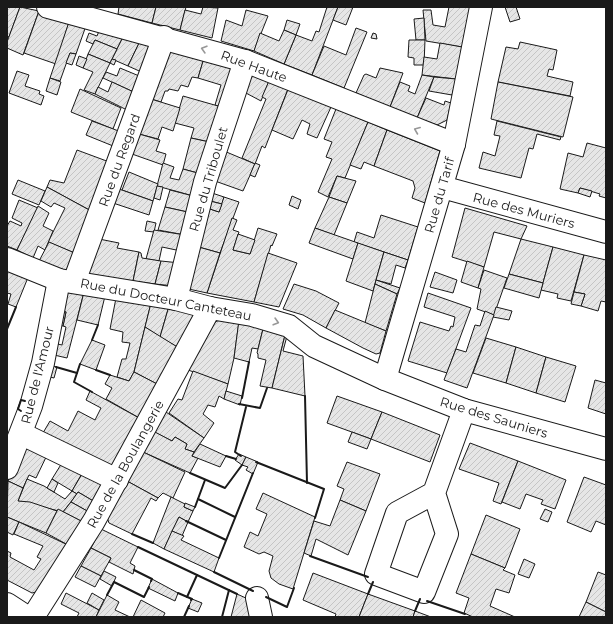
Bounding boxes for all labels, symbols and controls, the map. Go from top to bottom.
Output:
one-way arrow [201,45,208,54]
street label: Rue Haute [219,47,289,85]
street label: Rue du Regard [95,111,143,209]
street label: Rue du Triboulet [185,125,231,233]
one-way arrow [414,126,421,134]
street label: Rue du Tarif [421,155,458,235]
street label: Rue des Muriers [471,189,577,231]
street label: Rue du Docteur Canteteau [79,275,253,323]
one-way arrow [272,317,279,326]
street label: Rue de l'Amour [17,324,57,426]
street label: Rue des Sauniers [438,393,550,441]
street label: Rue de la Boulangerie [83,397,167,531]

